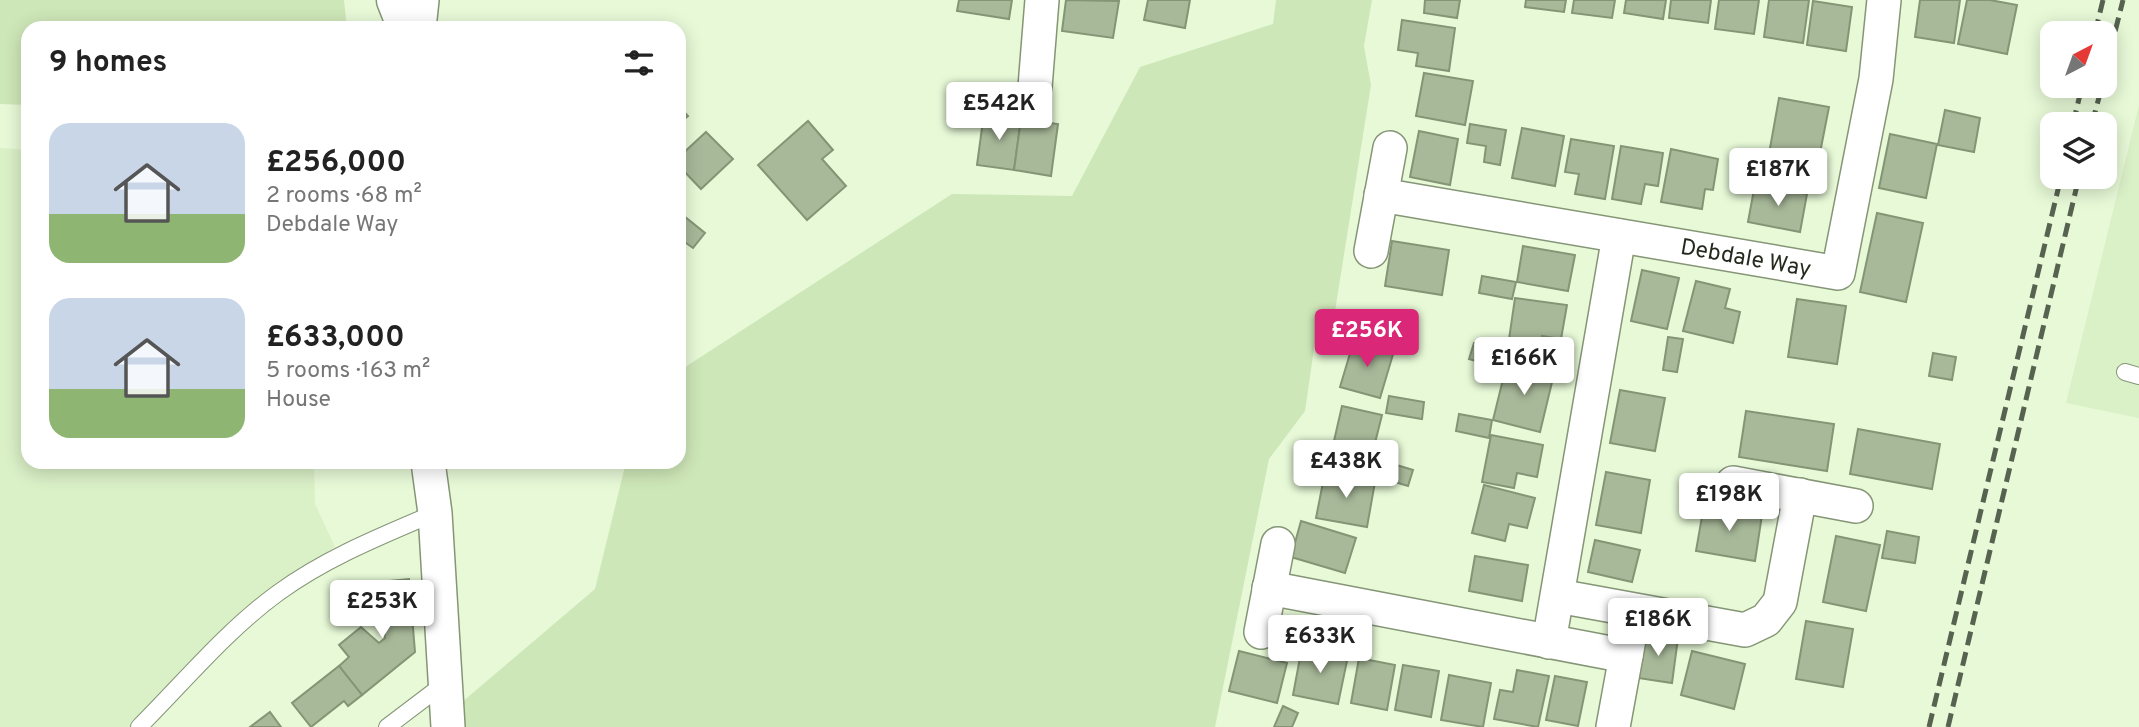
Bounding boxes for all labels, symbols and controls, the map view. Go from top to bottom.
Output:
north arrow [2040,21,2118,98]
map controls [2040,21,2117,189]
icon: filters [620,44,658,82]
text: 9 homes [49,45,167,82]
pin: £542K [950,82,1048,142]
text: £542K [962,90,1036,119]
button: layers [2040,112,2117,189]
text: £256,000 [266,145,406,182]
pin: £187K [1729,148,1827,208]
icon: home [105,151,189,235]
text: £187K [1745,156,1811,185]
text: 2 rooms · 68 m² [266,182,422,211]
text: Debdale Way [266,211,398,240]
street label: Debdale Way [1678,234,1813,285]
pin: £256K [1318,310,1416,369]
text: £256K [1331,317,1403,346]
text: £633,000 [266,320,405,357]
icon: home [105,326,189,410]
pin: £166K [1475,338,1573,397]
text: £166K [1490,345,1558,374]
text: 5 rooms · 163 m² [266,357,430,386]
text: House [266,386,331,415]
pin: £438K [1297,440,1395,500]
text: £438K [1309,448,1383,477]
pin: £198K [1680,474,1778,533]
text: £198K [1695,481,1763,510]
pin: £253K [333,580,431,640]
text: £253K [346,588,418,617]
pin: £186K [1609,598,1707,658]
text: £186K [1624,606,1692,635]
pin: £633K [1271,616,1369,675]
text: £633K [1284,623,1356,652]

